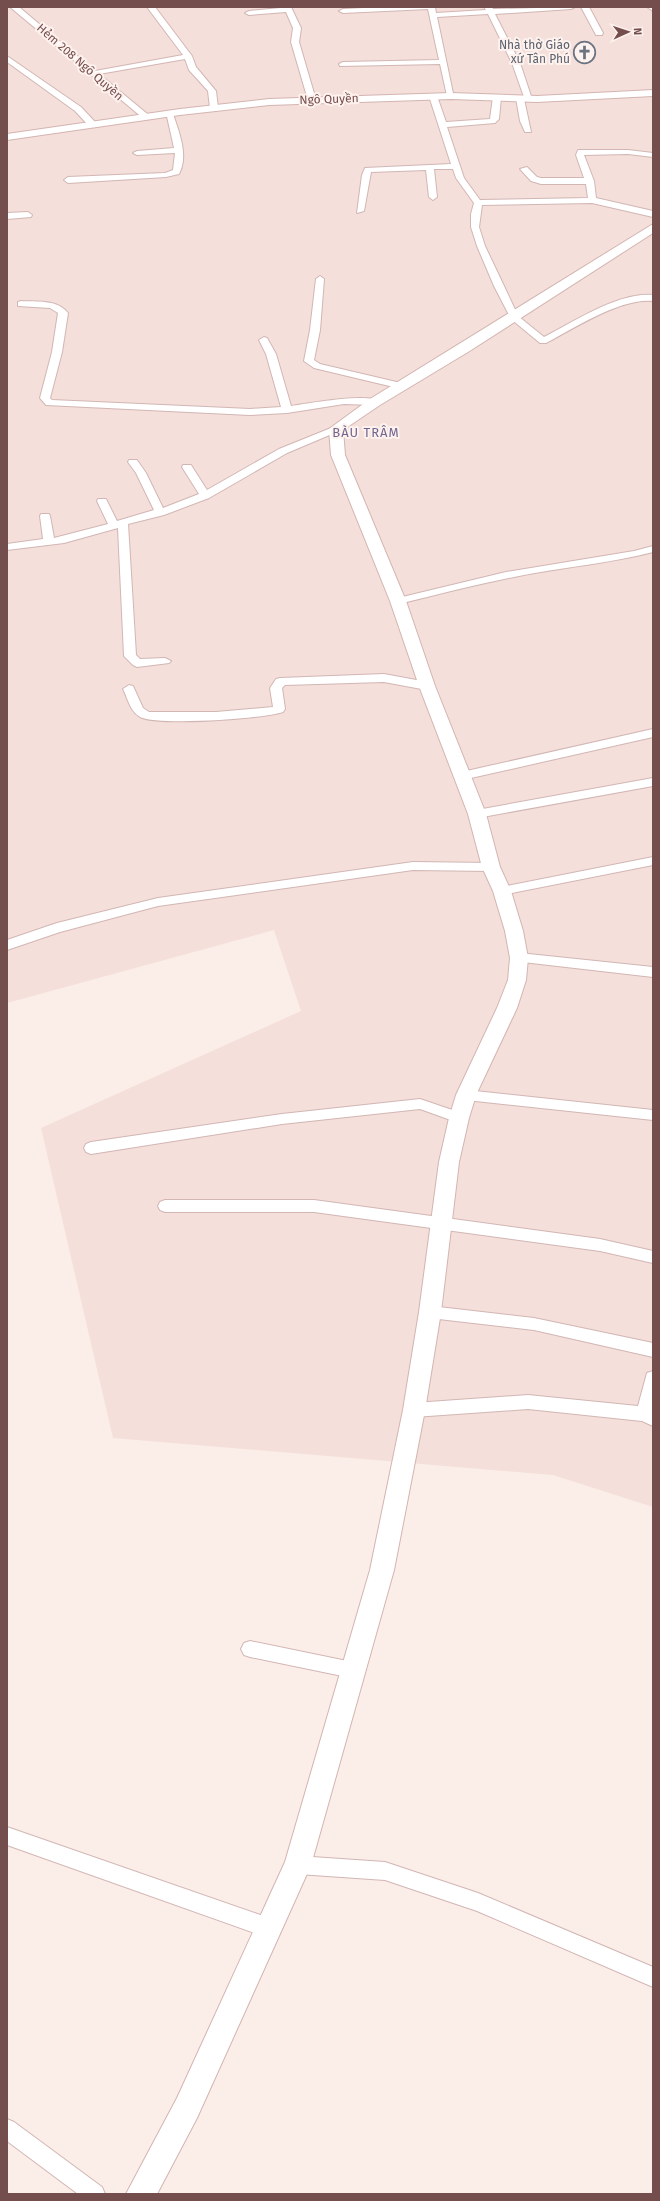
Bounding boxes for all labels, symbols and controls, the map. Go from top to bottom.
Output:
north arrow [608,12,648,52]
street label: Hẻm 208 Ngô Quyền [34,20,127,103]
text: N [631,28,644,35]
place label: Nhà thờ Giáo xứ Tân Phú [499,38,570,66]
church icon: Nhà thờ Giáo xứ Tân Phú [572,39,598,65]
street label: Ngô Quyền [299,90,359,107]
district label: BÀU TRÂM [332,425,400,440]

